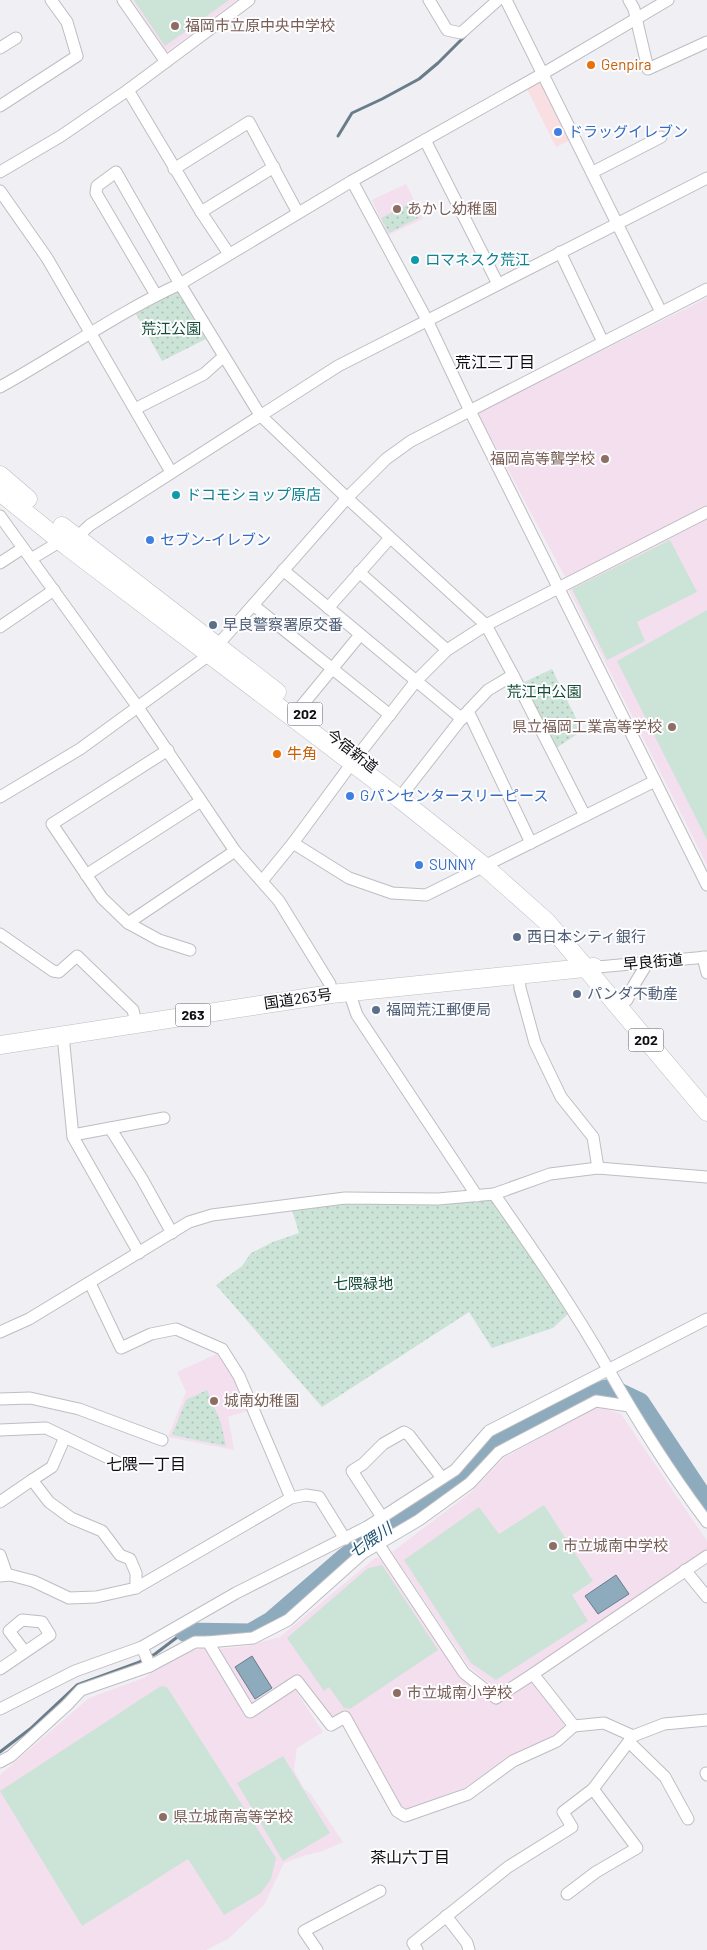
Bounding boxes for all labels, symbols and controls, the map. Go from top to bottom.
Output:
place label: 福岡市立原中央中学校 [185,16,335,34]
marker: 福岡市立原中央中学校 [169,20,181,32]
place label: Genpira [601,55,651,73]
marker: Genpira [585,59,597,71]
place label: ドラッグイレブン [568,122,688,140]
marker: ドラッグイレブン [552,126,564,138]
place label: あかし幼稚園 [407,199,497,217]
marker: あかし幼稚園 [391,203,403,215]
place label: ロマネスク荒江 [425,250,530,268]
marker: ロマネスク荒江 [409,254,421,266]
park label: 荒江公園 [141,319,201,337]
district label: 荒江三丁目 [455,352,535,371]
place label: 福岡高等聾学校 [490,449,595,467]
marker: 福岡高等聾学校 [599,453,611,465]
place label: ドコモショップ原店 [186,485,321,503]
marker: ドコモショップ原店 [170,489,182,501]
place label: セブン-イレブン [160,530,271,548]
marker: セブン-イレブン [144,534,156,546]
place label: 早良警察署原交番 [223,615,343,633]
marker: 早良警察署原交番 [207,619,219,631]
park label: 荒江中公園 [506,682,582,700]
road number: 202 [288,702,322,726]
place label: 県立福岡工業高等学校 [512,717,662,735]
marker: 県立福岡工業高等学校 [666,721,678,733]
street label: 今宿新道 [323,725,382,776]
place label: 牛角 [287,744,317,762]
marker: 牛角 [271,748,283,760]
place label: Gパンセンタースリーピース [360,786,548,804]
marker: Gパンセンタースリーピース [344,790,356,802]
place label: SUNNY [429,855,476,873]
marker: SUNNY [413,859,425,871]
place label: 西日本シティ銀行 [527,927,646,945]
marker: 西日本シティ銀行 [511,931,523,943]
street label: 早良街道 [622,949,684,973]
street label: 国道263号 [263,984,333,1012]
place label: パンダ不動産 [587,984,678,1002]
marker: パンダ不動産 [571,988,583,1000]
place label: 福岡荒江郵便局 [386,1000,491,1018]
road number: 263 [176,1004,210,1026]
marker: 福岡荒江郵便局 [370,1004,382,1016]
road number: 202 [628,1028,664,1052]
park label: 七隈緑地 [333,1274,393,1292]
place label: 城南幼稚園 [224,1391,299,1409]
marker: 城南幼稚園 [208,1395,220,1407]
district label: 七隈一丁目 [106,1454,186,1473]
water label: 七隈川 [345,1517,397,1561]
place label: 市立城南中学校 [563,1536,668,1554]
marker: 市立城南中学校 [547,1540,559,1552]
place label: 市立城南小学校 [407,1683,512,1701]
marker: 市立城南小学校 [391,1687,403,1699]
place label: 県立城南高等学校 [173,1807,293,1825]
marker: 県立城南高等学校 [157,1811,169,1823]
district label: 茶山六丁目 [370,1847,450,1866]

